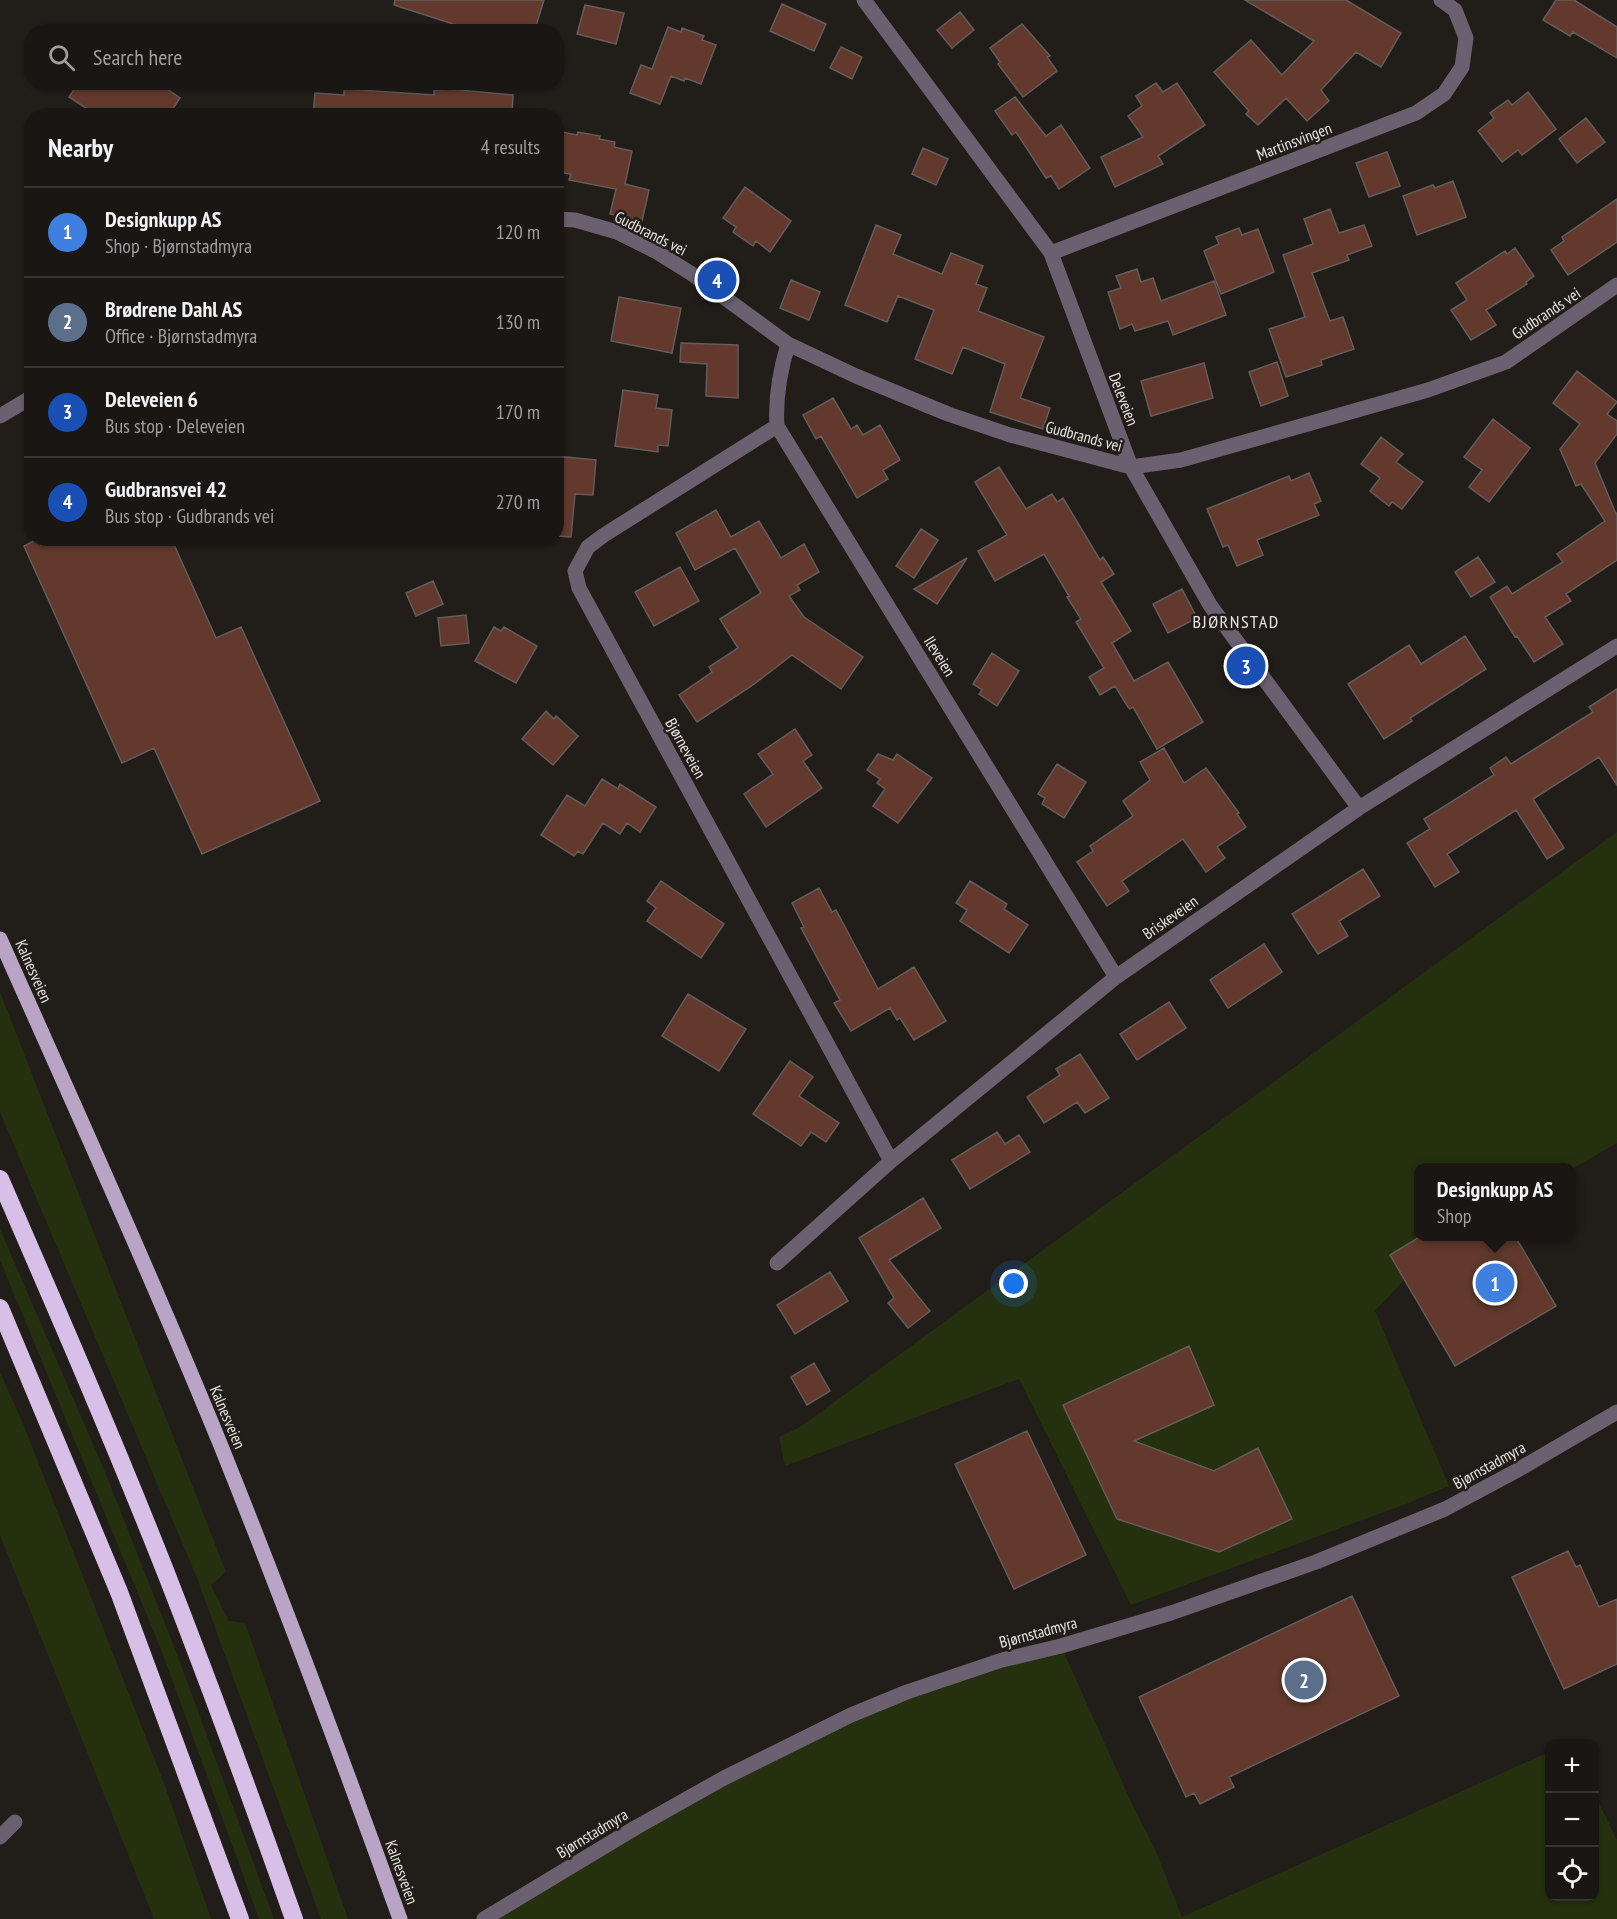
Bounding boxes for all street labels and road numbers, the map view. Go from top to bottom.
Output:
street label: Martinsvingen [1254,118,1334,164]
street label: Gudbrands vei [612,206,690,260]
street label: Gudbrands vei [1508,283,1584,343]
street label: Deleveien [1105,370,1143,428]
street label: Gudbrands vei [1044,416,1124,456]
street label: Ileveien [920,632,960,680]
street label: Bjørneveien [661,714,711,782]
street label: Briskeveien [1138,891,1202,943]
street label: Kalnesveien [11,936,57,1006]
street label: Kalnesveien [206,1382,250,1452]
street label: Bjørnstadmyra [1449,1437,1529,1493]
street label: Bjørnstadmyra [997,1612,1079,1652]
street label: Bjørnstadmyra [553,1804,631,1862]
street label: Kalnesveien [381,1837,423,1907]

